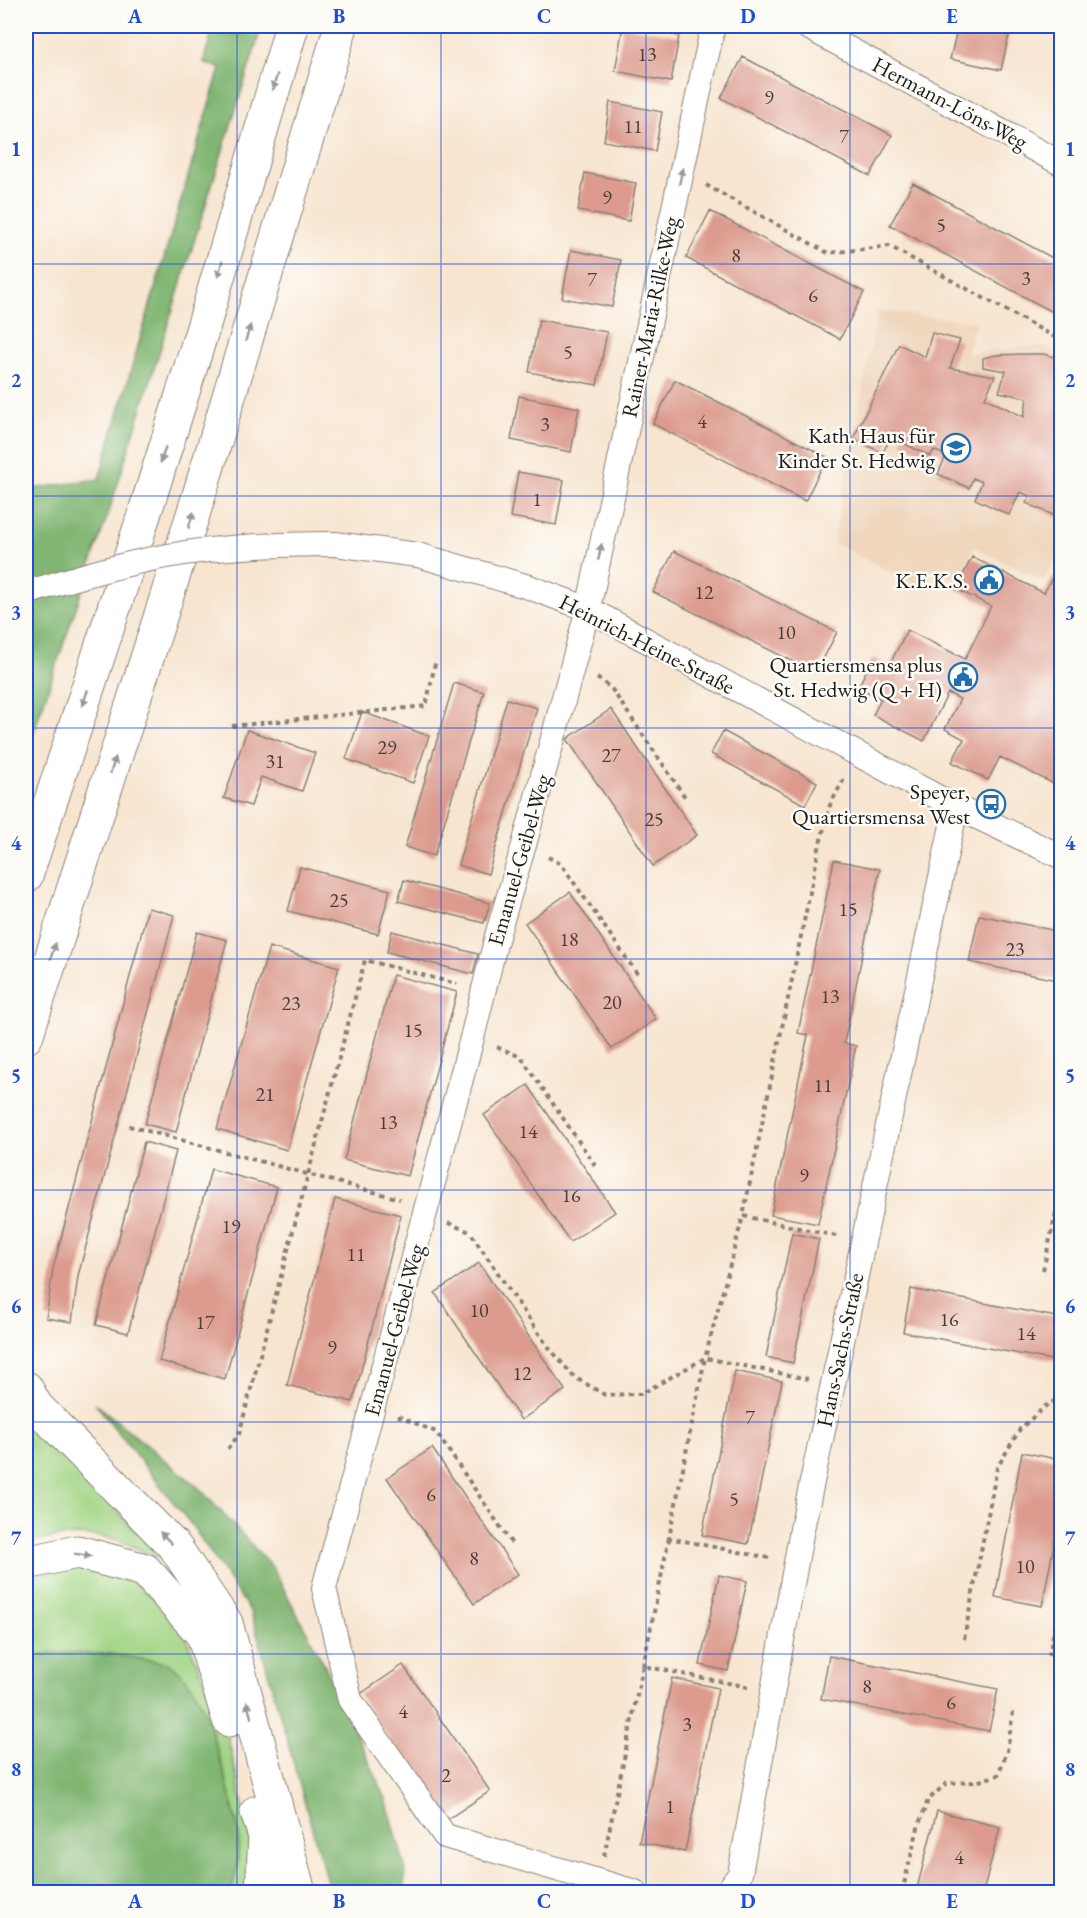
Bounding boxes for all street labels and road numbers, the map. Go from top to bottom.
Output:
street label: Hermann-Löns-Weg [867,50,1033,156]
street label: Rainer-Maria-Rilke-Weg [615,213,686,420]
street label: Heinrich-Heine-Straße [554,587,740,701]
street label: Emanuel-Geibel-Weg [481,770,557,949]
street label: Emanuel-Geibel-Weg [357,1240,431,1419]
street label: Hans-Sachs-Straße [810,1270,871,1430]

